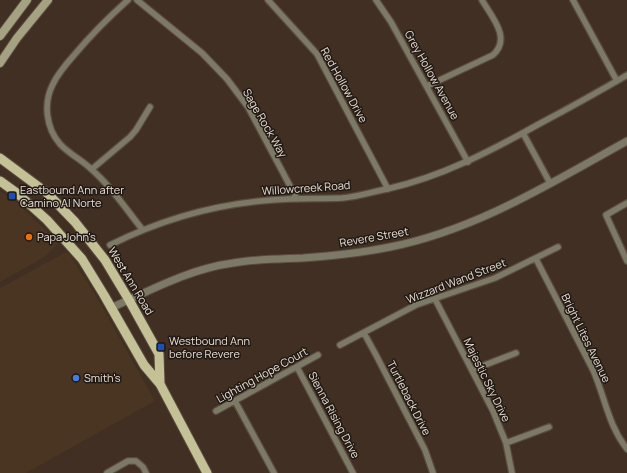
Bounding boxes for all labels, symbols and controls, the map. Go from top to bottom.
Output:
street label: Grey Hollow Avenue [402,28,463,122]
street label: Red Hollow Drive [318,44,372,126]
street label: Sage Rock Way [240,86,291,160]
street label: Willowcreek Road [261,177,351,198]
place label: Eastbound Ann after Camino Al Norte [20,182,124,210]
marker: Eastbound Ann after Camino Al Norte [7,191,17,201]
street label: Revere Street [338,223,410,250]
place label: Papa John's [37,229,96,244]
marker: Papa John's [24,232,34,242]
street label: West Ann Road [105,244,158,317]
street label: Wizzard Wand Street [404,255,508,307]
street label: Bright Lites Avenue [558,291,615,385]
place label: Westbound Ann before Revere [169,333,250,361]
street label: Majestic Sky Drive [461,335,515,425]
marker: Westbound Ann before Revere [156,342,166,352]
street label: Lighting Hope Court [214,343,310,406]
street label: Turtleback Drive [384,358,435,438]
street label: Sienna Rising Drive [305,369,364,461]
place label: Smith's [84,370,121,385]
marker: Smith's [71,373,81,383]

